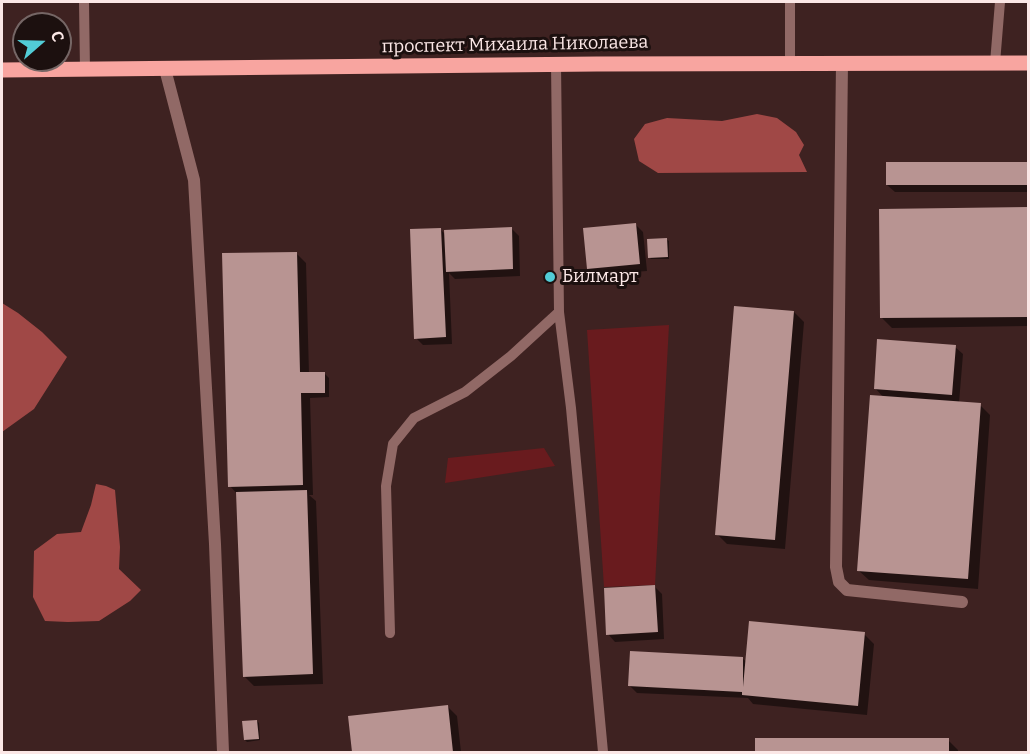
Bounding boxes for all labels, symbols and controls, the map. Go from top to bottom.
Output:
north arrow [12,12,72,72]
text: С [47,28,68,44]
street label: проспект Михаила Николаева [381,32,649,58]
place label: Билмарт [562,266,639,288]
marker: Билмарт [543,270,557,284]

